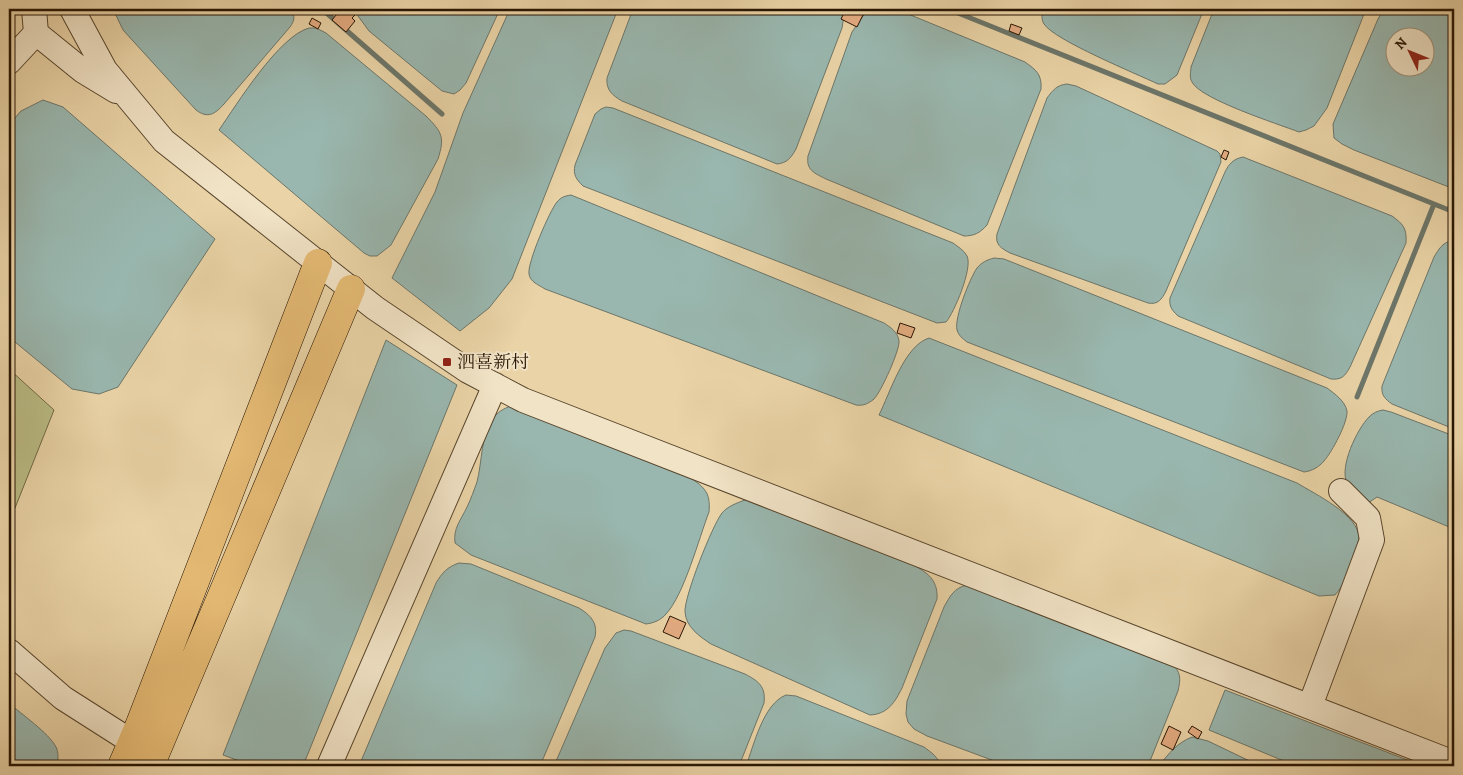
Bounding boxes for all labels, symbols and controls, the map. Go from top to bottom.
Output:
north arrow [1386,28,1436,78]
text: N [1390,33,1411,54]
place label: 泗喜新村 [457,350,529,374]
marker: 泗喜新村 [441,356,453,368]

